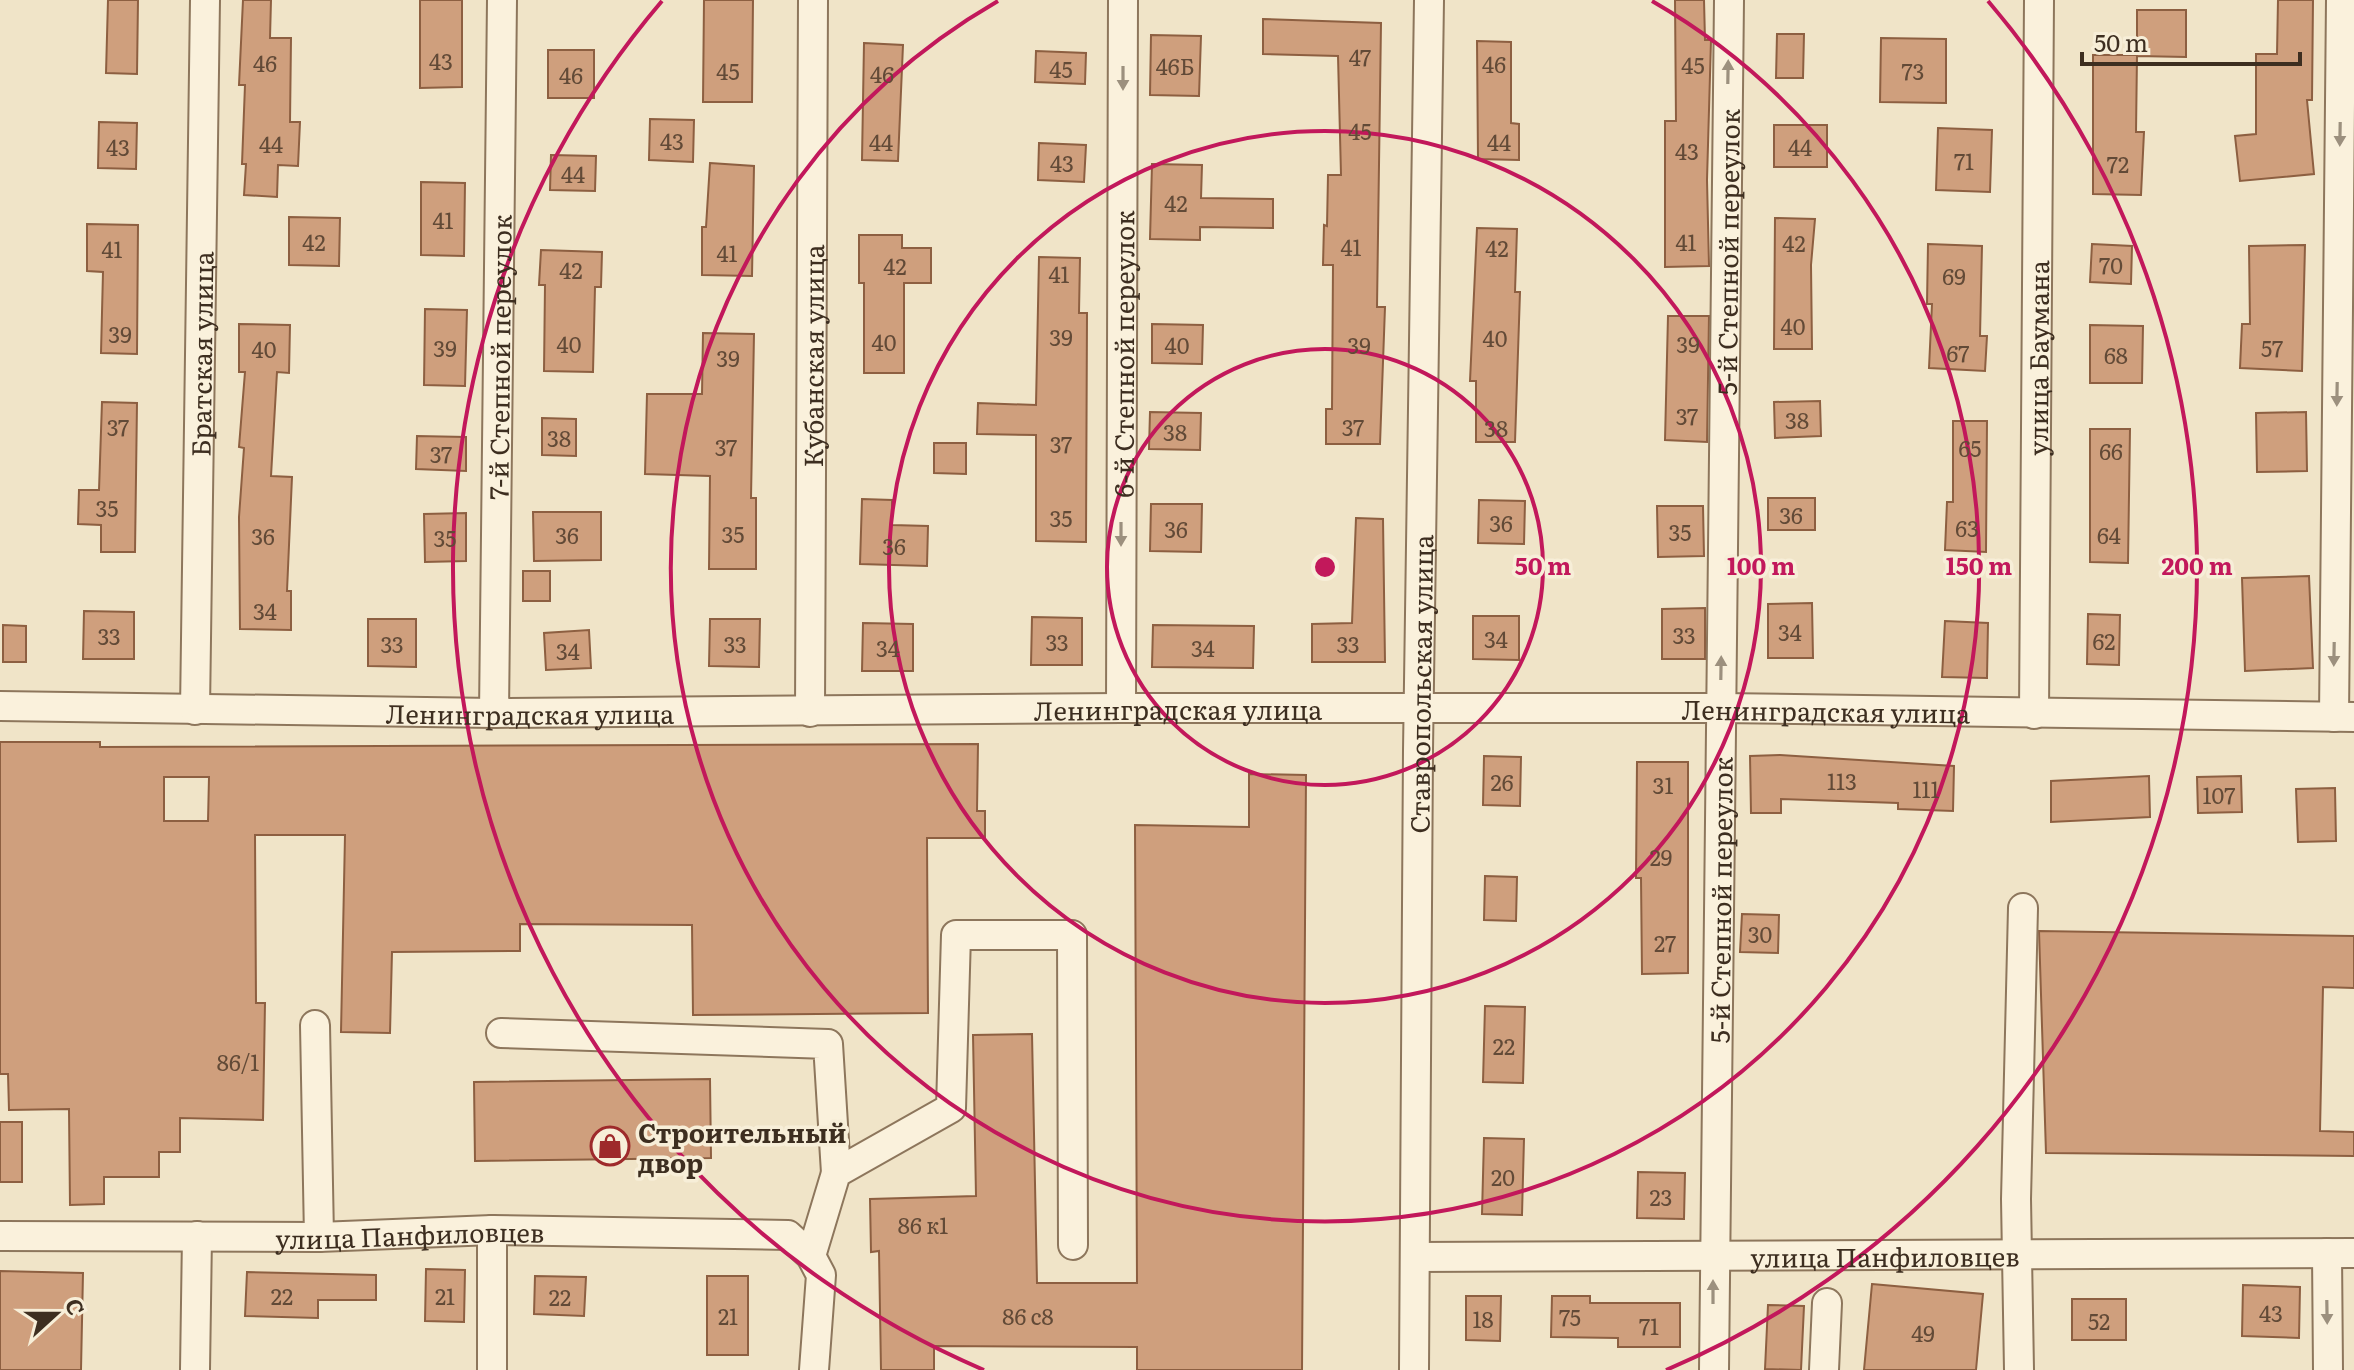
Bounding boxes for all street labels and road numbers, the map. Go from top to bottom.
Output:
street label: 5-й Степной переулок [1705,108,1747,396]
street label: 6-й Степной переулок [1102,210,1142,498]
street label: 7-й Степной переулок [477,214,519,500]
street label: Кубанская улица [792,244,831,468]
street label: Братская улица [179,251,221,457]
street label: улица Баумана [2016,260,2057,456]
street label: Ставропольская улица [1398,534,1441,834]
street label: Ленинградская улица [1682,688,1971,731]
street label: Ленинградская улица [1033,689,1322,728]
street label: Ленинградская улица [385,692,674,733]
street label: 5-й Степной переулок [1698,756,1740,1044]
street label: улица Панфиловцев [275,1210,545,1257]
street label: улица Панфиловцев [1750,1235,2020,1275]

